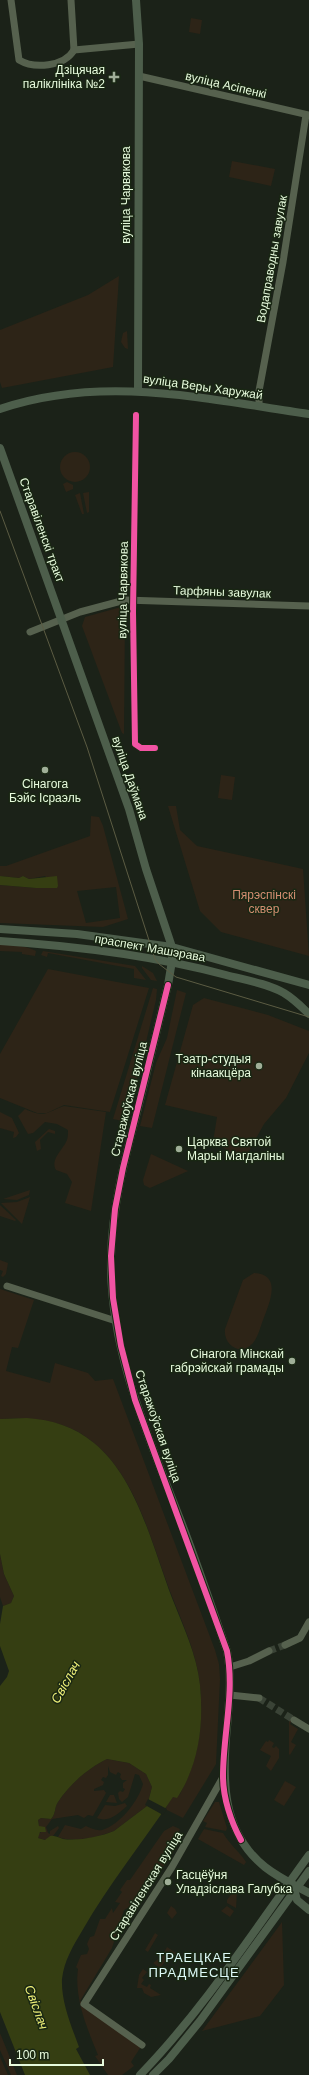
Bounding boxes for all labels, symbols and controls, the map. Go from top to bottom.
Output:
place label: Дзіцячая паліклініка №2 [23,63,105,91]
street label: вуліца Асіпенкі [184,69,268,101]
marker: Дзіцячая паліклініка №2 [108,71,120,83]
street label: вуліца Чарвякова [119,146,133,244]
street label: Водаправодны завулак [254,193,290,324]
street label: вуліца Веры Харужай [142,372,264,402]
street label: Старавіленскі тракт [17,476,68,585]
street label: вуліца Чарвякова [115,541,131,639]
street label: Тарфяны завулак [173,583,272,601]
street label: вуліца Даўмана [109,734,151,822]
marker: Сінагога Бэйс Ісраэль [40,765,50,775]
place label: Сінагога Бэйс Ісраэль [9,777,81,805]
park label: Пярэспінскі сквер [232,888,296,916]
street label: праспект Машэрава [94,931,207,965]
street label: Старажоўская вуліца [108,1040,150,1158]
place label: Тэатр-студыя кінаакцёра [176,1052,251,1080]
marker: Тэатр-студыя кінаакцёра [254,1061,264,1071]
place label: Царква Святой Марыі Магдаліны [187,1135,284,1163]
marker: Царква Святой Марыі Магдаліны [174,1144,184,1154]
place label: Сінагога Мінскай габрэйскай грамады [170,1347,284,1375]
marker: Сінагога Мінскай габрэйскай грамады [287,1356,297,1366]
street label: Старажоўская вуліца [132,1368,184,1484]
water label: Свіслач [48,1658,83,1706]
street label: Старавіленская вуліца [107,1828,186,1943]
place label: Гасцёўня Уладзіслава Галубка [176,1868,293,1896]
marker: Гасцёўня Уладзіслава Галубка [163,1877,173,1887]
district label: ТРАЕЦКАЕ ПРАДМЕСЦЕ [148,1950,240,1980]
water label: Свіслач [22,1983,52,2032]
scale bar [10,2041,103,2067]
text: 100 m [16,2048,49,2062]

